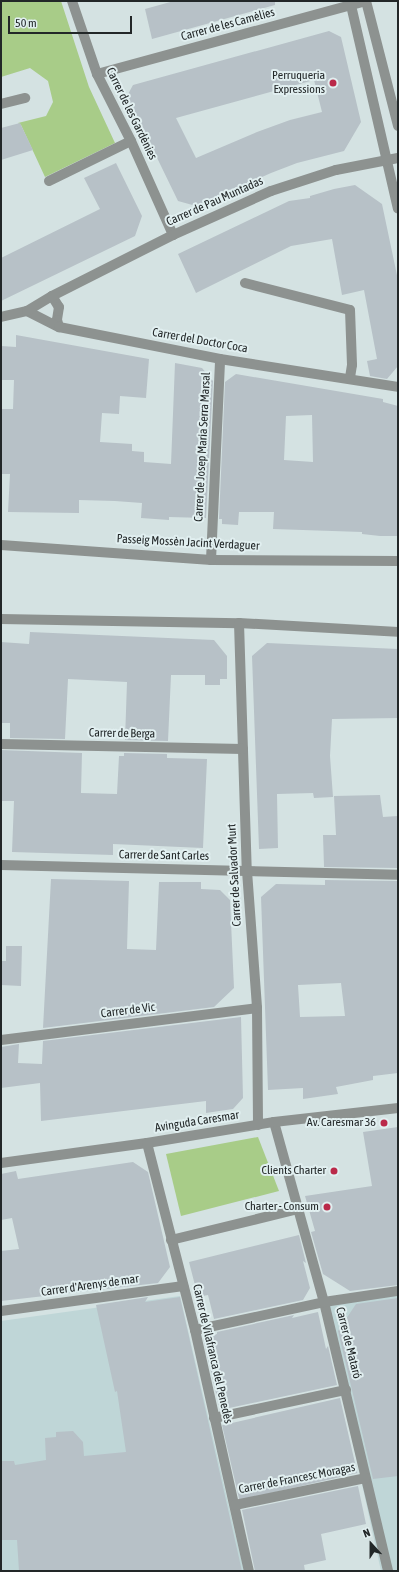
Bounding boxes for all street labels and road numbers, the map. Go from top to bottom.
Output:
street label: Carrer de les Camèlies [180,6,276,44]
street label: Carrer de les Gardènies [102,66,160,162]
street label: Carrer de Pau Muntadas [164,174,266,230]
street label: Carrer del Doctor Coca [151,326,249,356]
street label: Carrer de Josep Maria Serra Marsal [192,372,214,522]
street label: Passeig Mossèn Jacint Verdaguer [116,532,260,554]
street label: Carrer de Berga [89,726,155,742]
street label: Carrer de Salvador Murt [225,823,245,927]
street label: Carrer de Sant Carles [119,848,209,864]
street label: Carrer de Vic [100,1001,156,1021]
street label: Avinguda Caresmar [154,1108,240,1136]
street label: Carrer d'Arenys de mar [40,1272,140,1300]
street label: Carrer de Vilafranca del Penedès [189,1283,235,1425]
street label: Carrer de Mataró [332,1306,364,1380]
street label: Carrer de Francesc Moragas [238,1461,356,1497]

